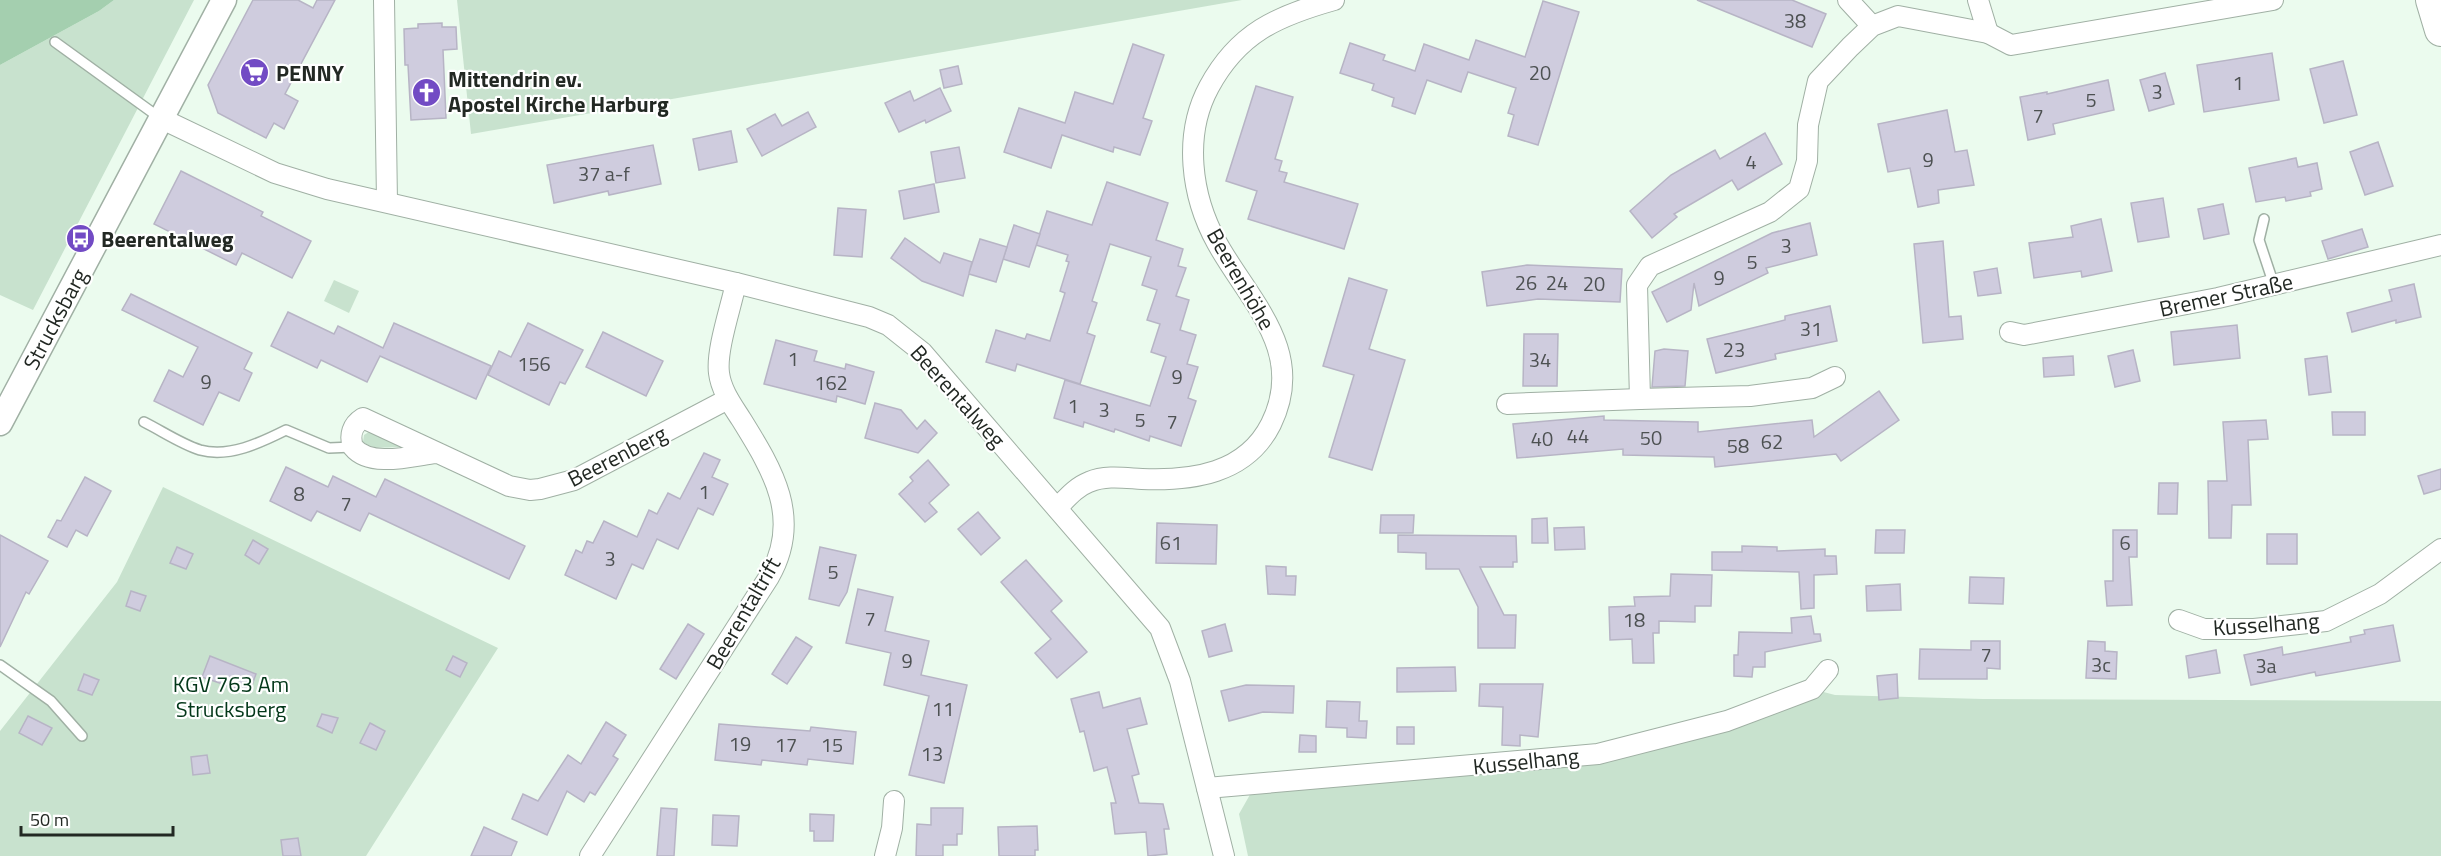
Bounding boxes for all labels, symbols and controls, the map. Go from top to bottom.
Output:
house number: 38 [1784,5,1806,36]
place label: PENNY [276,56,345,90]
supermarket icon: PENNY [239,57,271,89]
house number: 20 [1529,57,1551,88]
place label: Mittendrin ev. Apostel Kirche Harburg [448,62,669,121]
house number: 1 [2232,67,2244,98]
church icon: Mittendrin ev. Apostel Kirche Harburg [411,76,443,108]
house number: 3 [2151,76,2163,107]
house number: 5 [2085,84,2097,115]
house number: 7 [2032,100,2044,131]
house number: 9 [1922,144,1934,175]
house number: 4 [1745,146,1757,177]
house number: 37 a-f [578,158,630,189]
place label: Beerentalweg [101,222,234,256]
street label: Beerenhöhe [1198,222,1284,336]
bus stop icon: Beerentalweg [64,223,96,255]
house number: 3 [1780,230,1792,261]
house number: 5 [1746,246,1758,277]
street label: Strucksbarg [14,262,96,376]
house number: 9 [1713,262,1725,293]
street label: Bremer Straße [2156,264,2296,326]
house number: 26 [1515,267,1537,298]
house number: 24 [1546,267,1568,298]
house number: 20 [1583,268,1605,299]
house number: 31 [1800,313,1822,344]
house number: 23 [1723,334,1745,365]
street label: Beerentalweg [902,337,1014,455]
house number: 1 [787,343,799,374]
house number: 34 [1529,344,1551,375]
house number: 156 [517,348,551,379]
house number: 9 [1171,361,1183,392]
house number: 9 [200,366,212,397]
house number: 162 [814,367,848,398]
house number: 1 [1067,390,1079,421]
house number: 3 [1098,394,1110,425]
house number: 5 [1134,404,1146,435]
house number: 7 [1166,406,1178,437]
street label: Beerenberg [561,416,673,496]
house number: 44 [1567,420,1589,451]
house number: 50 [1640,422,1662,453]
house number: 40 [1531,423,1553,454]
house number: 62 [1761,426,1783,457]
house number: 58 [1727,430,1749,461]
house number: 1 [698,476,710,507]
house number: 8 [293,478,305,509]
house number: 7 [340,488,352,519]
house number: 61 [1160,527,1182,558]
house number: 6 [2119,527,2131,558]
house number: 3 [604,543,616,574]
street label: Beerentaltrift [697,550,789,676]
house number: 5 [827,556,839,587]
house number: 7 [864,603,876,634]
street label: Kusselhang [2212,603,2320,645]
house number: 18 [1623,604,1645,635]
house number: 7 [1980,639,1992,670]
house number: 9 [901,645,913,676]
house number: 3c [2091,649,2111,680]
house number: 3a [2255,650,2277,681]
park label: KGV 763 Am Strucksberg [173,667,289,726]
house number: 11 [932,693,954,724]
house number: 19 [729,728,751,759]
house number: 17 [775,729,797,760]
house number: 15 [821,729,843,760]
house number: 13 [921,738,943,769]
street label: Kusselhang [1471,739,1581,783]
scale bar [21,799,172,837]
text: 50 m [30,806,69,833]

